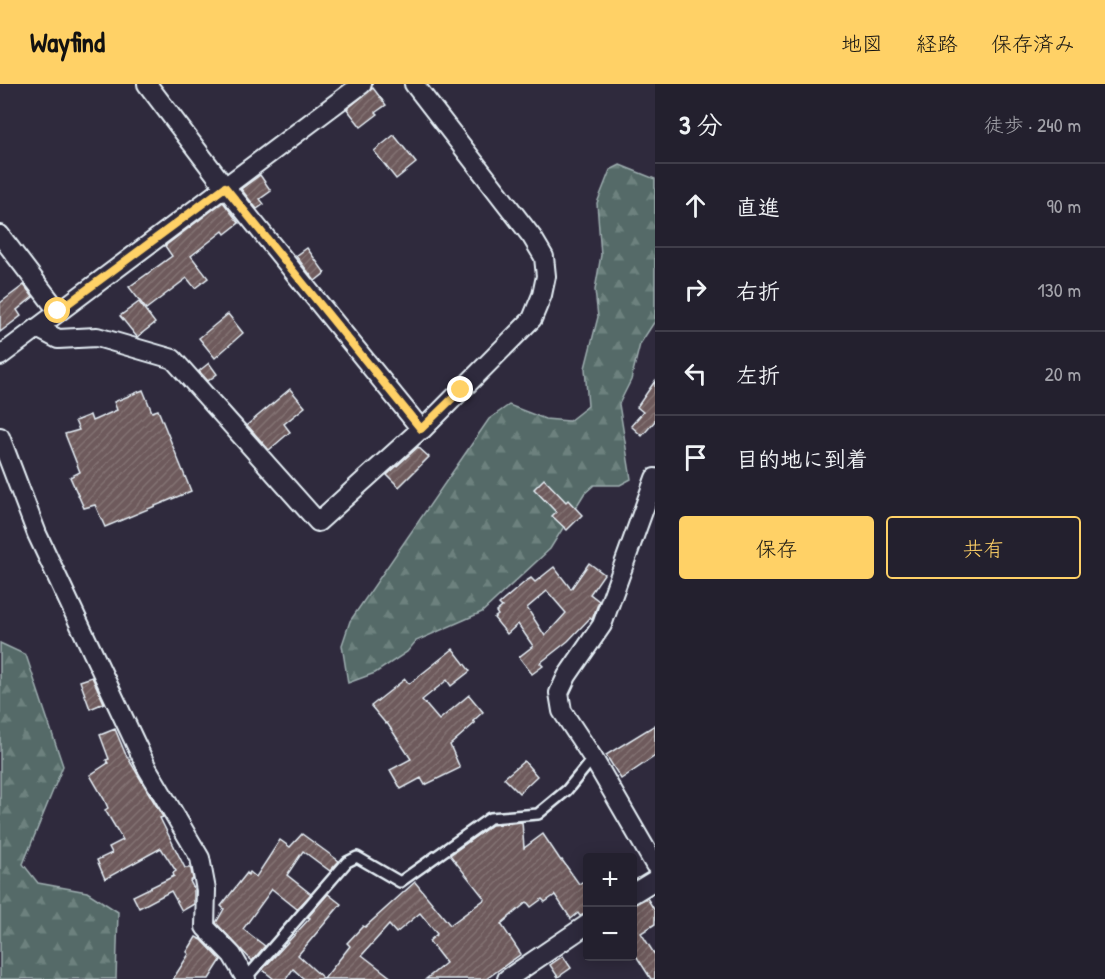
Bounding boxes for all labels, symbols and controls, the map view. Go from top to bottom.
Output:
text: Wayfind [30,23,105,61]
text: 地図 [841,29,883,58]
text: 経路 [916,29,958,58]
text: 保存済み [991,29,1075,58]
text: 3 分 [679,107,723,142]
text: 徒歩 · 240 m [984,111,1081,138]
icon: ahead [679,189,712,222]
text: 直進 [736,192,780,222]
text: 90 m [1047,192,1081,219]
icon: right [679,273,712,306]
text: 右折 [736,276,780,306]
text: 130 m [1038,276,1081,303]
route start [44,297,70,323]
icon: left [679,357,712,390]
text: 左折 [736,360,780,390]
text: 20 m [1044,360,1081,387]
route end [447,376,473,402]
icon: arrive [679,441,712,474]
text: 目的地に到着 [736,444,868,474]
button: 保存 [679,516,874,579]
button: 共有 [886,516,1081,579]
map controls [583,853,637,961]
button: + [583,853,637,907]
button: − [583,907,637,961]

